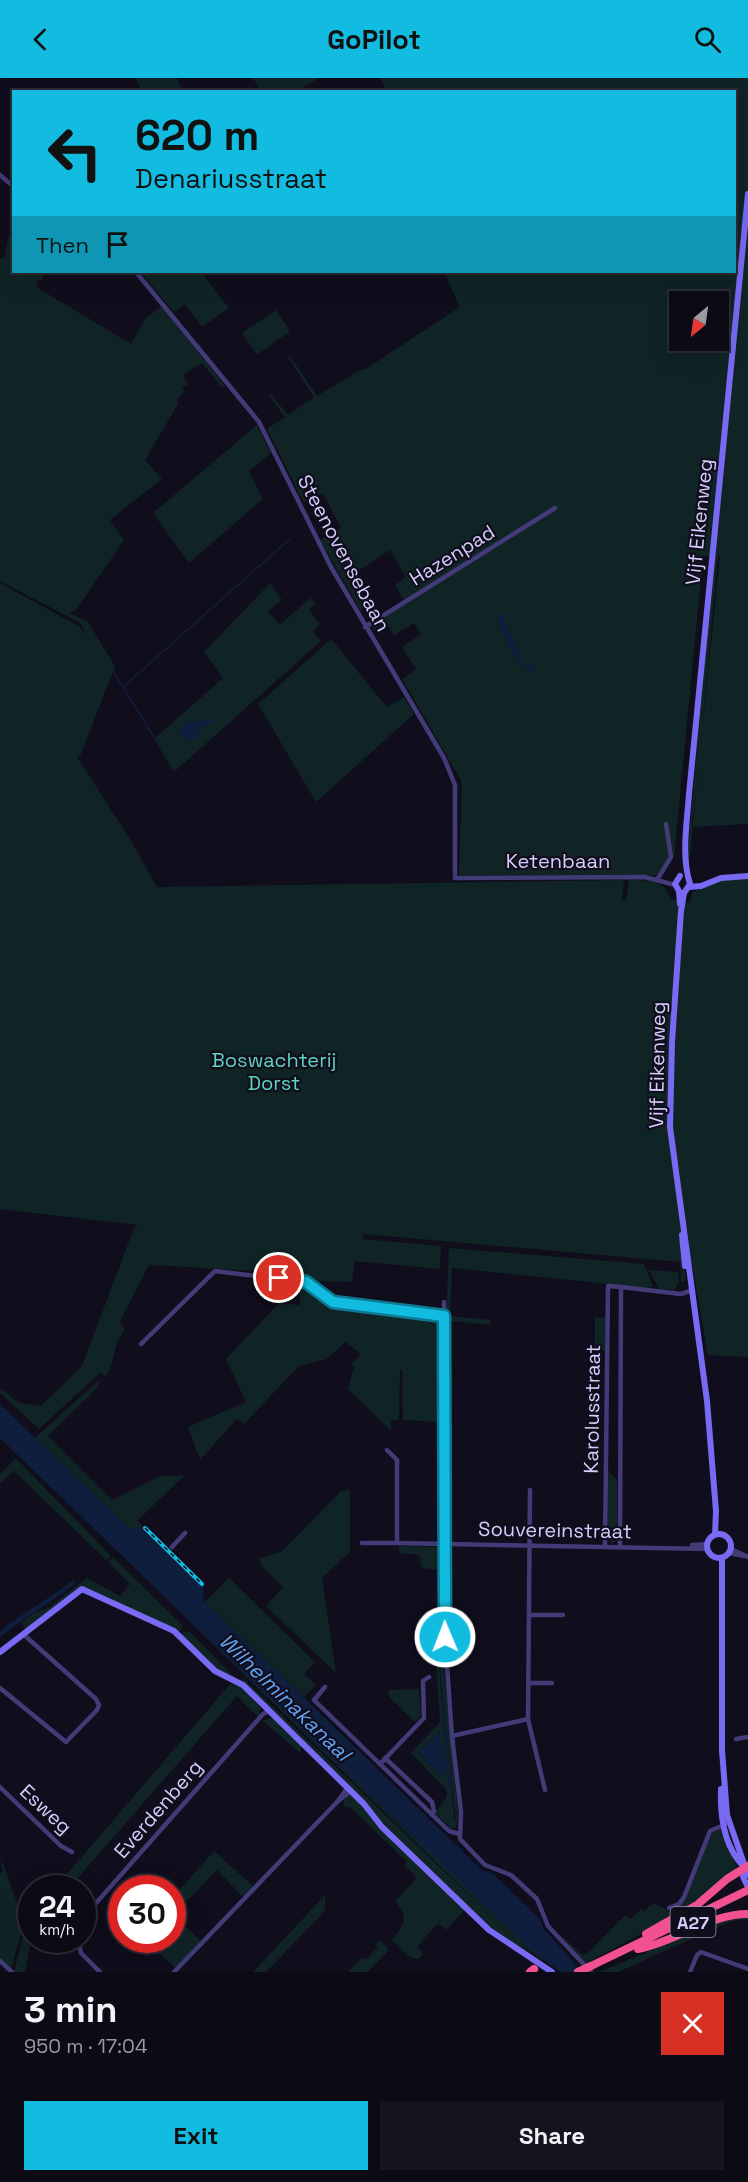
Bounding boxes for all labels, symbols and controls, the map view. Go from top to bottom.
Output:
text: GoPilot [327,22,421,57]
icon: back [24,23,57,56]
icon: search [691,23,724,56]
text: 620 m [135,109,260,162]
icon: left [36,114,114,192]
text: Denariusstraat [135,161,327,196]
icon: arrive [101,228,134,261]
text: Then [36,231,89,259]
north arrow [669,291,729,351]
map controls [669,291,729,351]
street label: Vijf Eikenweg [679,457,719,587]
street label: Steenovensebaan [292,470,396,636]
street label: Hazenpad [405,519,499,591]
street label: Ketenbaan [506,848,610,874]
street label: Vijf Eikenweg [643,1001,671,1129]
park label: Boswachterij Dorst [211,1047,337,1096]
pin [253,1252,304,1303]
icon: arrive [262,1261,295,1294]
street label: Karolusstraat [578,1344,606,1474]
street label: Souvereinstraat [478,1516,632,1544]
position arrow [413,1605,477,1669]
water label: Wilhelminakanaal [214,1627,358,1769]
street label: Everdenberg [108,1754,208,1864]
street label: Esweg [14,1778,78,1840]
speed limit sign: 30 [108,1875,186,1953]
text: 24 [39,1887,75,1926]
road number: A27 [670,1907,716,1937]
text: km/h [39,1920,75,1939]
text: 3 min [24,1987,118,2033]
button: close [661,1992,724,2055]
text: 950 m · 17:04 [24,2033,147,2059]
button: Exit [24,2101,368,2170]
button: Share [380,2101,724,2170]

